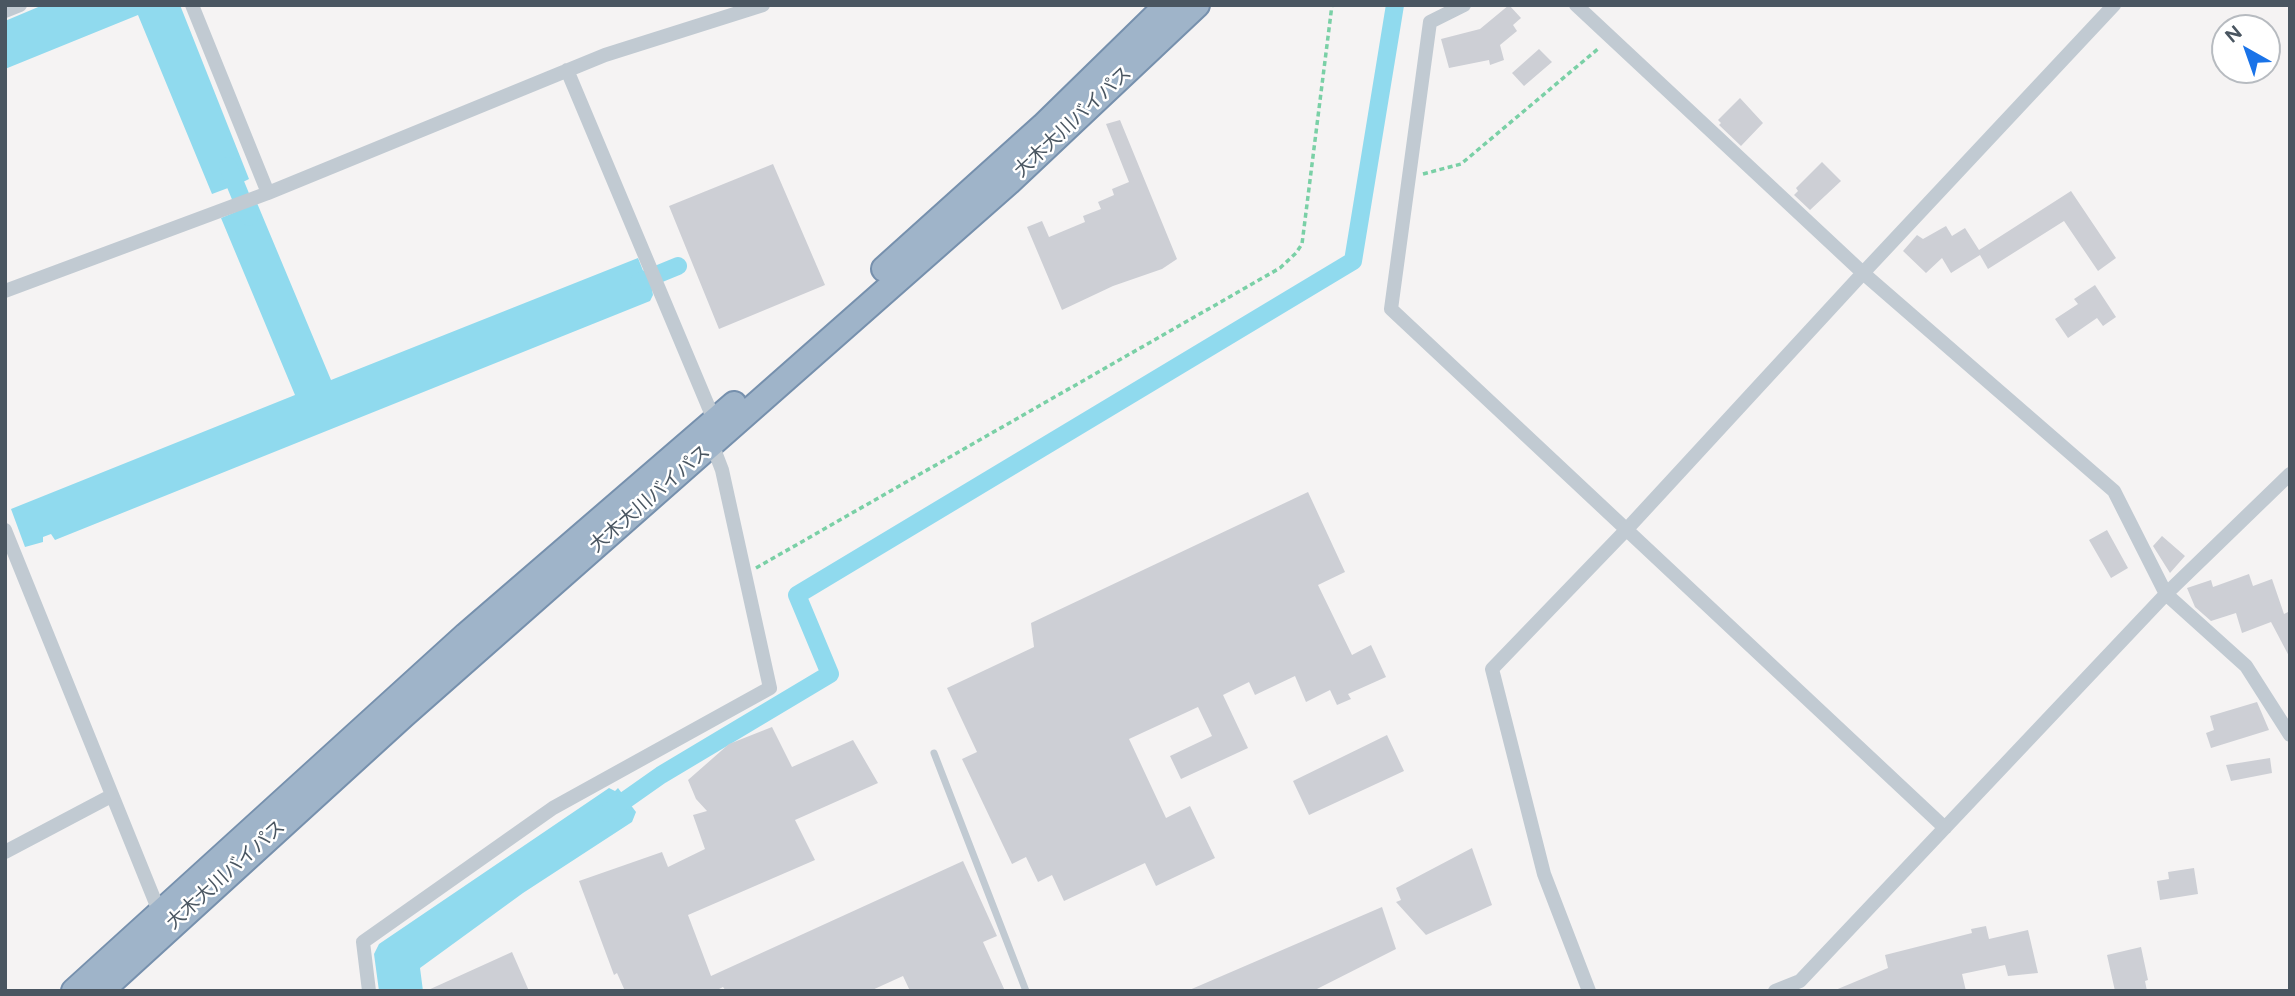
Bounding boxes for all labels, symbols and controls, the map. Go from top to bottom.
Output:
north arrow [2211,14,2281,84]
text: N [2220,21,2246,48]
street label: 大木大川バイパス [1010,62,1136,182]
street label: 大木大川バイパス [585,441,715,557]
street label: 大木大川バイパス [162,816,290,934]

